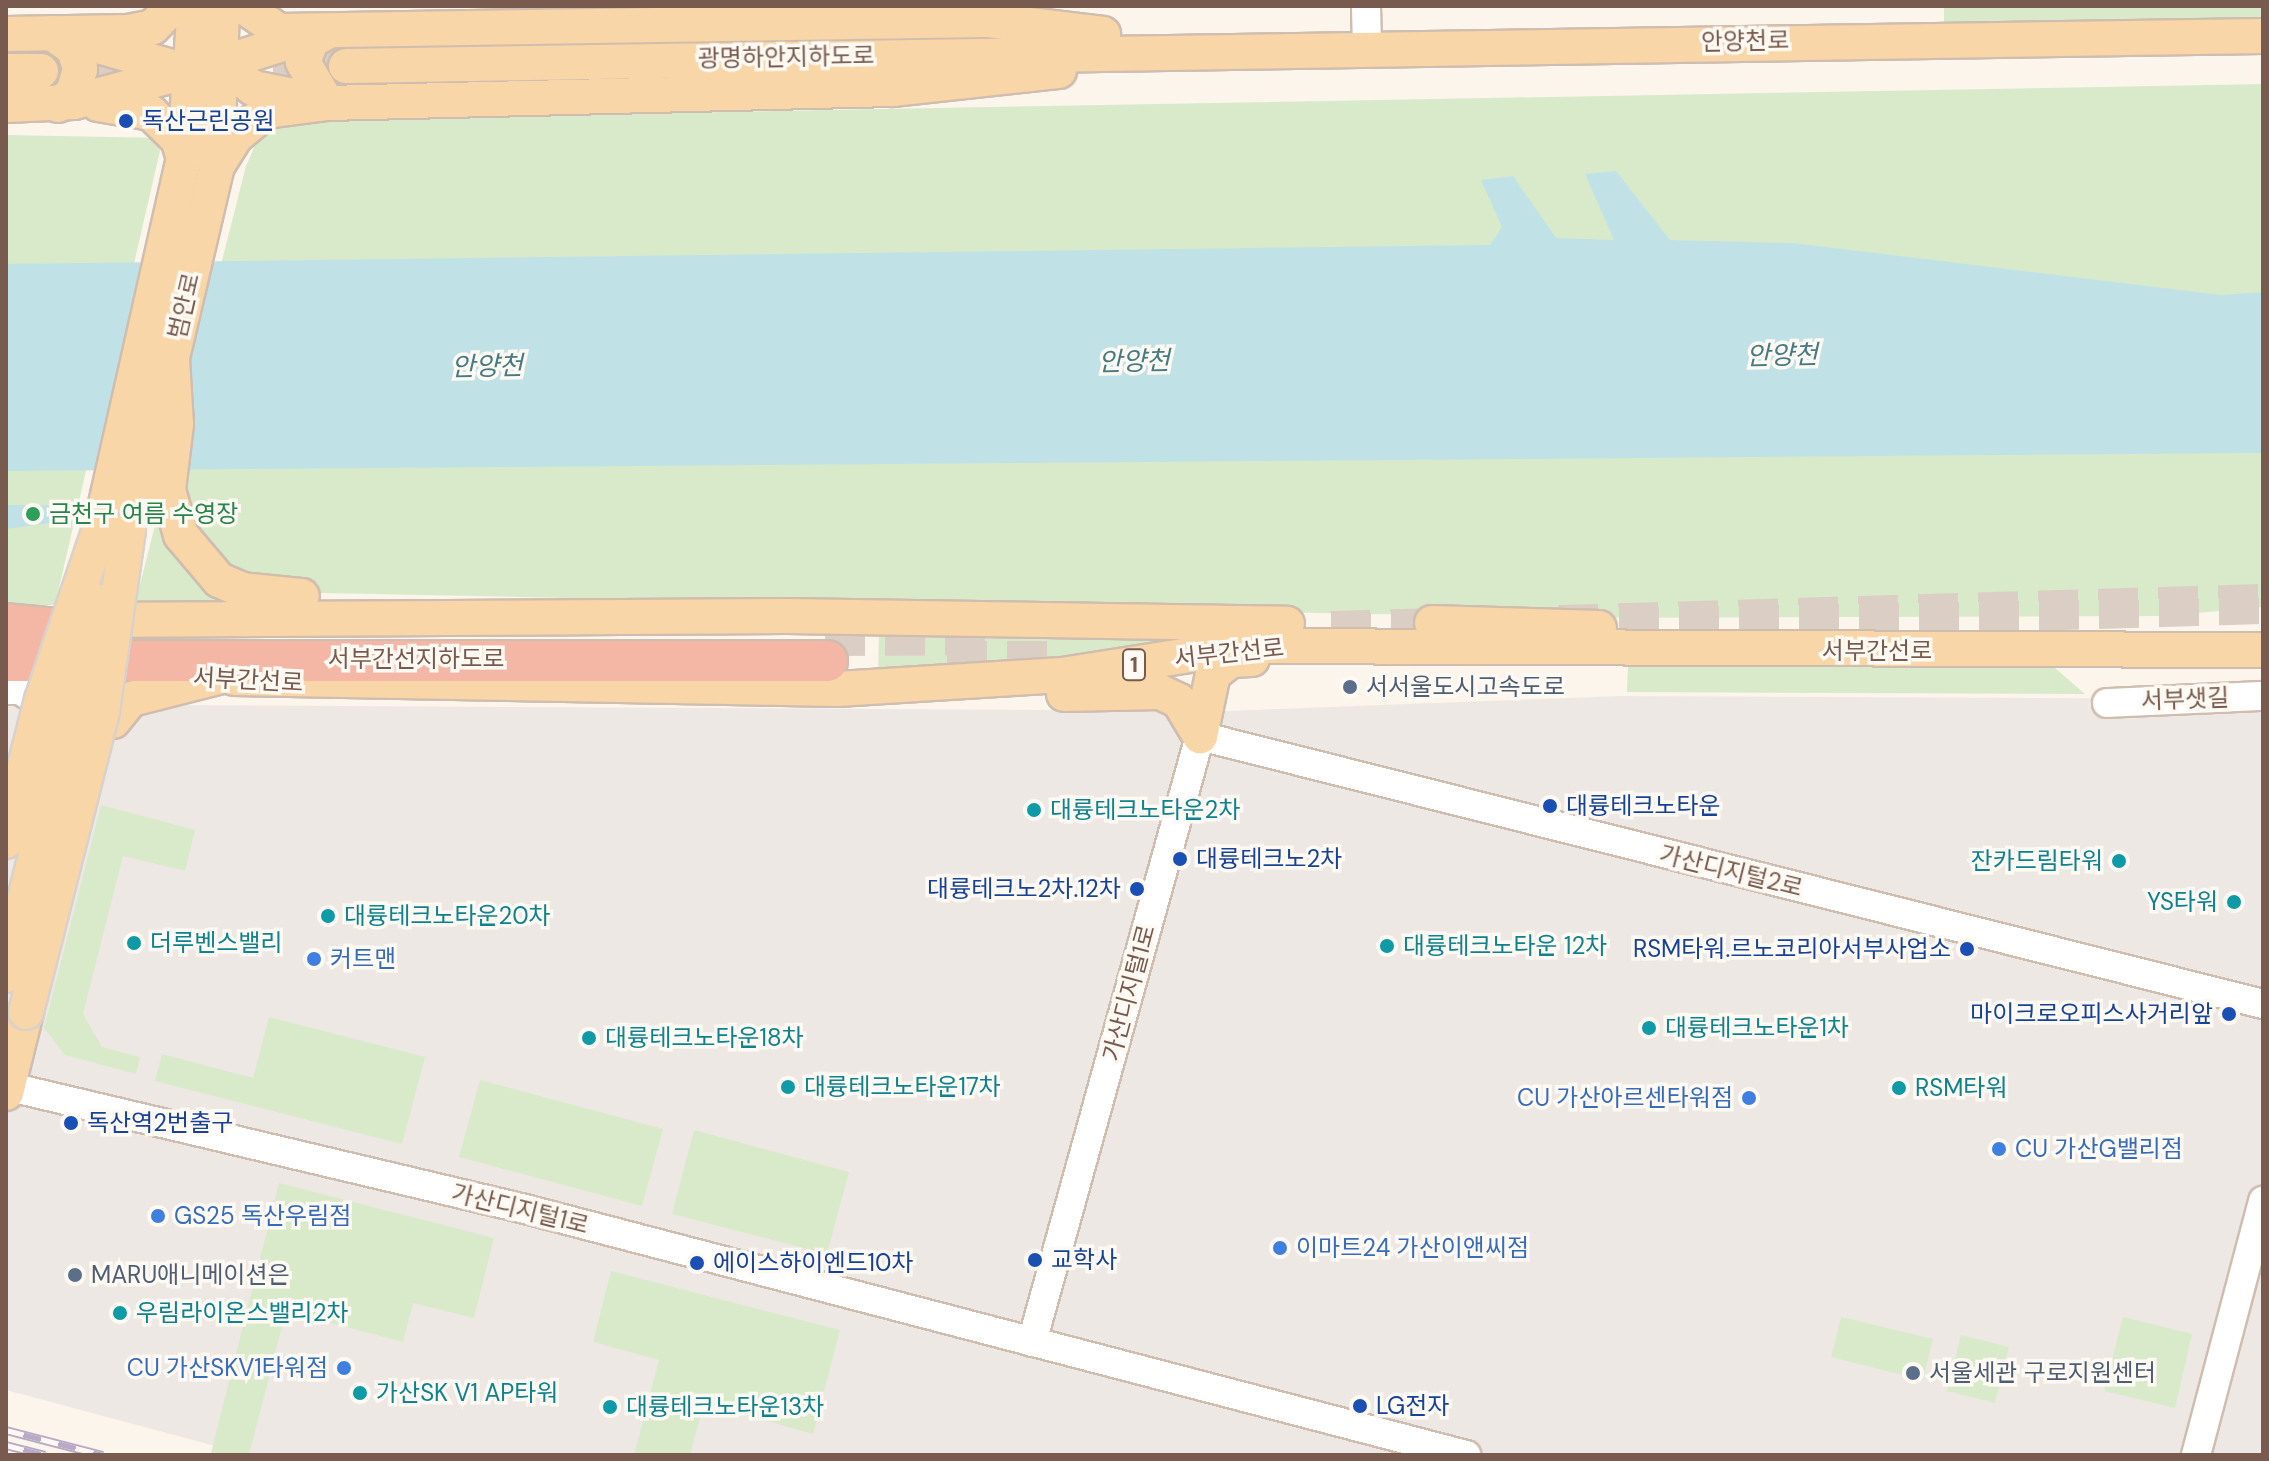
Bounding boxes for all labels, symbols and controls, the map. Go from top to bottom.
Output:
street label: 안양천로 [1701,26,1789,56]
street label: 광명하안지하도로 [697,41,875,73]
place label: 독산근린공원 [142,107,274,135]
marker: 독산근린공원 [117,112,135,130]
street label: 범안로 [163,270,205,342]
water label: 안양천 [1746,340,1818,372]
water label: 안양천 [1098,346,1170,378]
water label: 안양천 [451,351,523,383]
place label: 금천구 여름 수영장 [49,500,238,528]
marker: 금천구 여름 수영장 [24,505,42,523]
street label: 서부간선로 [1173,633,1285,673]
street label: 서부간선로 [1822,637,1932,665]
street label: 서부간선지하도로 [328,645,504,673]
road number: 1 [1120,647,1148,683]
street label: 서부간선로 [192,663,304,697]
place label: 서서울도시고속도로 [1366,673,1565,701]
marker: 서서울도시고속도로 [1341,678,1359,696]
street label: 서부샛길 [2140,683,2230,715]
place label: 대륭테크노타운 [1566,792,1721,820]
place label: 대륭테크노타운2차 [1050,796,1240,824]
marker: 대륭테크노타운 [1541,797,1559,815]
marker: 대륭테크노타운2차 [1025,801,1043,819]
street label: 가산디지털2로 [1657,839,1805,903]
place label: 대륭테크노2차 [1196,845,1342,873]
place label: 잔카드림타워 [1971,847,2103,875]
marker: 대륭테크노2차 [1171,850,1189,868]
marker: 잔카드림타워 [2110,852,2128,870]
place label: 대륭테크노2차.12차 [927,875,1121,903]
marker: 대륭테크노2차.12차 [1128,880,1146,898]
place label: YS타워 [2147,888,2218,916]
marker: YS타워 [2225,893,2243,911]
place label: 대륭테크노타운20차 [344,902,551,930]
marker: 대륭테크노타운20차 [319,907,337,925]
street label: 가산디지털1로 [1097,922,1161,1064]
place label: 더루벤스밸리 [150,929,282,957]
place label: 대륭테크노타운 12차 [1403,932,1607,960]
marker: 더루벤스밸리 [125,934,143,952]
place label: RSM타워.르노코리아서부사업소 [1633,935,1951,963]
marker: 대륭테크노타운 12차 [1378,937,1396,955]
marker: RSM타워.르노코리아서부사업소 [1958,940,1976,958]
place label: 커트맨 [330,945,396,973]
marker: 커트맨 [305,950,323,968]
place label: 마이크로오피스사거리앞 [1970,1000,2213,1028]
marker: 마이크로오피스사거리앞 [2220,1005,2238,1023]
place label: 대륭테크노타운1차 [1665,1014,1849,1042]
marker: 대륭테크노타운1차 [1640,1019,1658,1037]
place label: 대륭테크노타운18차 [605,1024,804,1052]
marker: 대륭테크노타운18차 [580,1029,598,1047]
place label: 대륭테크노타운17차 [804,1073,1001,1101]
place label: RSM타워 [1915,1074,2008,1102]
marker: 대륭테크노타운17차 [779,1078,797,1096]
marker: RSM타워 [1890,1079,1908,1097]
place label: CU 가산아르센타워점 [1517,1084,1733,1112]
marker: CU 가산아르센타워점 [1740,1089,1758,1107]
place label: 독산역2번출구 [87,1109,233,1137]
marker: 독산역2번출구 [62,1114,80,1132]
place label: CU 가산G밸리점 [2015,1135,2183,1163]
marker: CU 가산G밸리점 [1990,1140,2008,1158]
street label: 가산디지털1로 [449,1178,591,1240]
place label: GS25 독산우림점 [174,1202,351,1230]
marker: GS25 독산우림점 [149,1207,167,1225]
place label: 이마트24 가산이앤씨점 [1296,1234,1529,1262]
marker: 이마트24 가산이앤씨점 [1271,1239,1289,1257]
place label: 교학사 [1051,1246,1117,1274]
place label: 에이스하이엔드10차 [713,1249,914,1277]
marker: 교학사 [1026,1251,1044,1269]
marker: 에이스하이엔드10차 [688,1254,706,1272]
place label: MARU애니메이션은 [91,1261,290,1289]
marker: MARU애니메이션은 [66,1266,84,1284]
place label: 우림라이온스밸리2차 [136,1299,349,1327]
marker: 우림라이온스밸리2차 [111,1304,129,1322]
place label: CU 가산SKV1타워점 [127,1354,328,1382]
marker: CU 가산SKV1타워점 [335,1359,353,1377]
place label: 서울세관 구로지원센터 [1929,1359,2156,1387]
marker: 서울세관 구로지원센터 [1904,1364,1922,1382]
place label: 가산SK V1 AP타워 [376,1379,558,1407]
marker: 가산SK V1 AP타워 [351,1384,369,1402]
place label: LG전자 [1376,1392,1449,1420]
place label: 대륭테크노타운13차 [626,1393,824,1421]
marker: LG전자 [1351,1397,1369,1415]
marker: 대륭테크노타운13차 [601,1398,619,1416]

